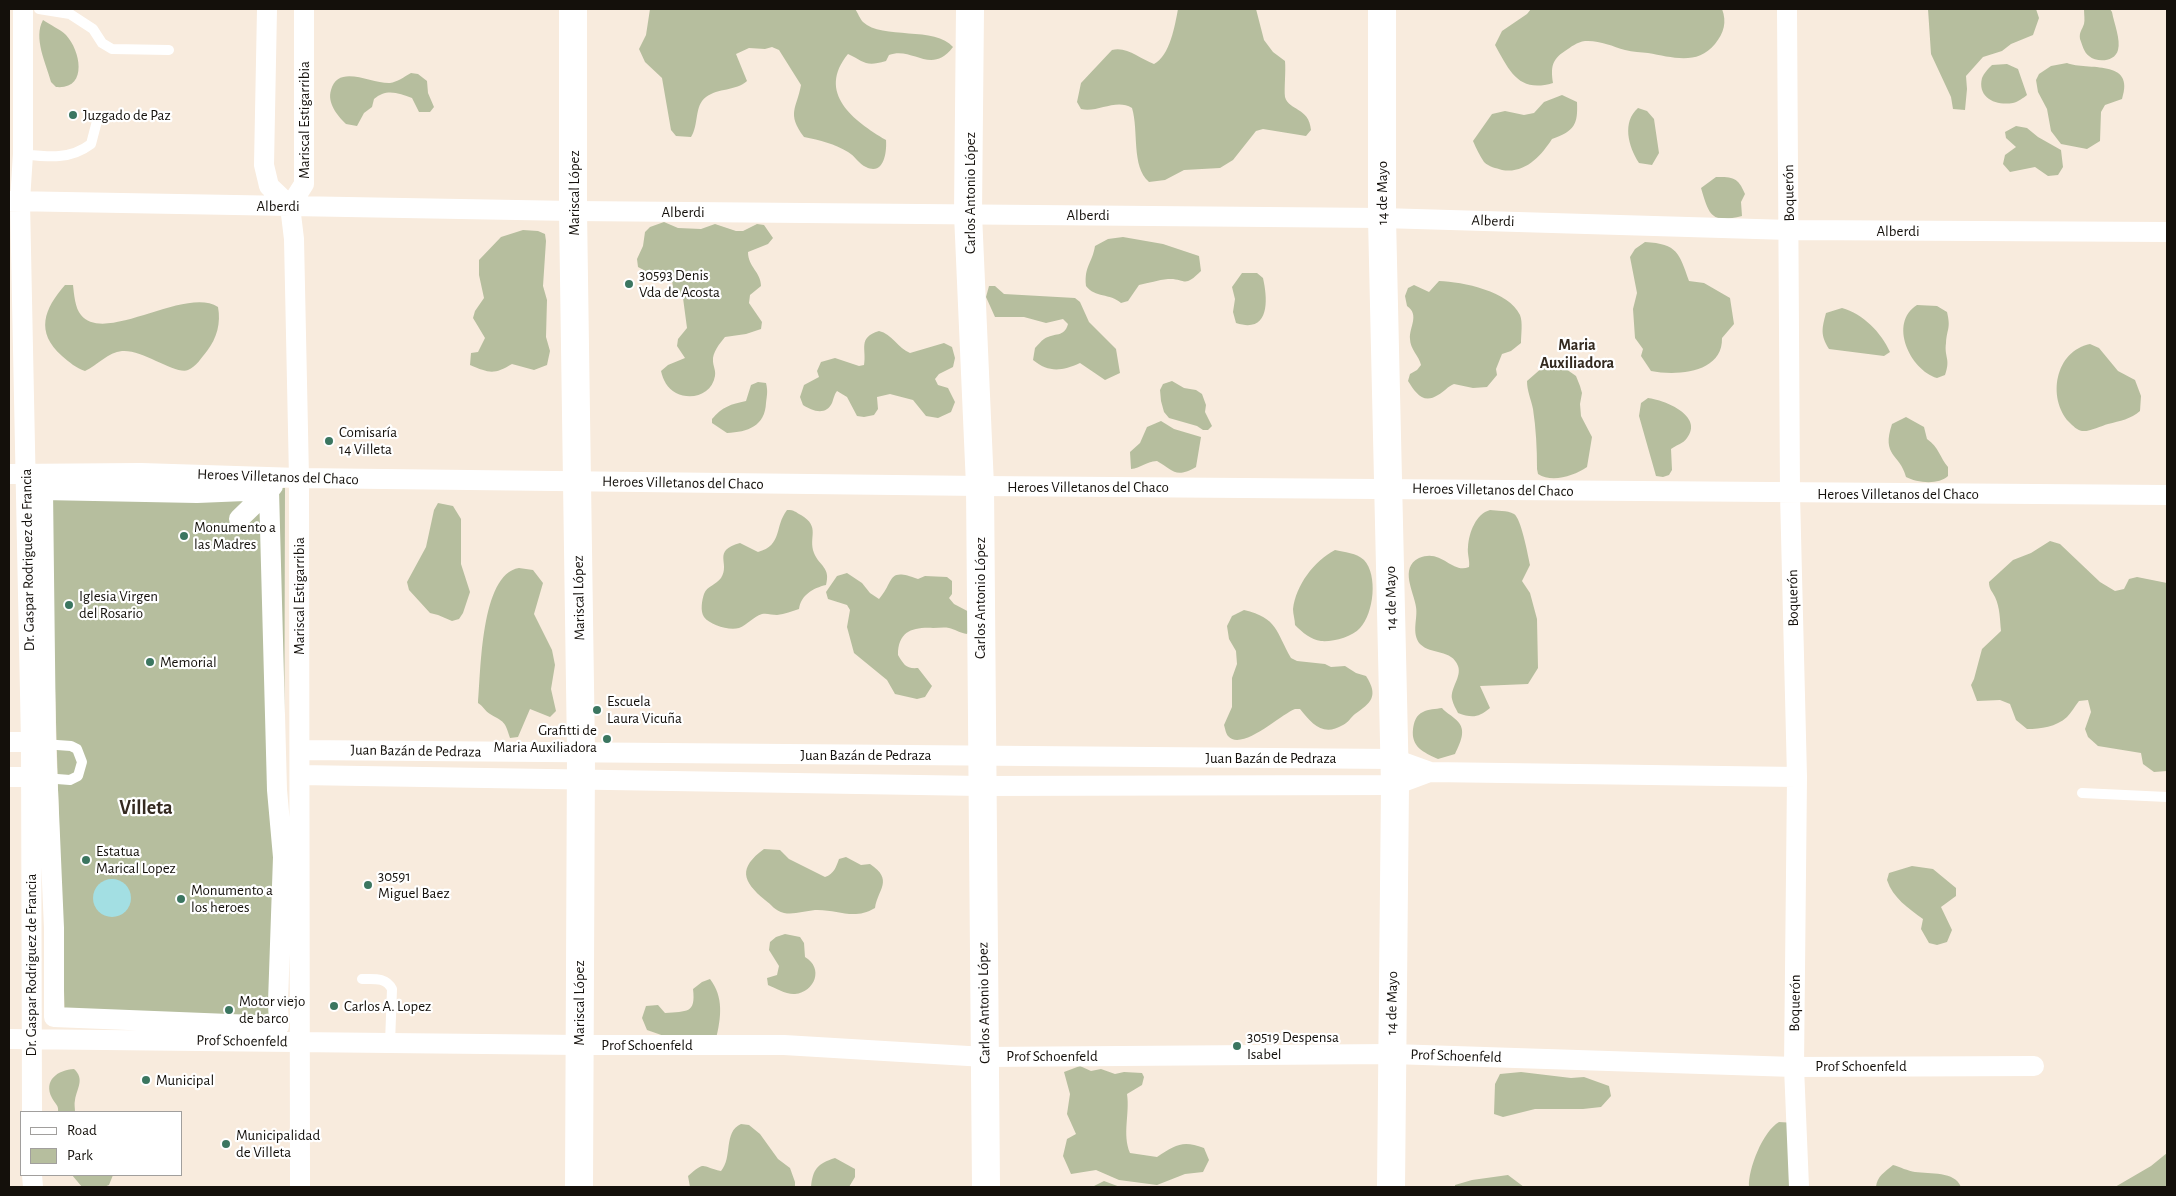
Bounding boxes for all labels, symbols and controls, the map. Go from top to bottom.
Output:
street label: Mariscal Estigarribia [295,61,313,179]
place label: Juzgado de Paz [83,106,171,124]
marker: Juzgado de Paz [67,109,79,121]
street label: Carlos Antonio López [961,132,979,254]
street label: Mariscal López [565,150,583,236]
street label: 14 de Mayo [1373,161,1391,225]
street label: Boquerón [1780,164,1798,222]
street label: Alberdi [256,197,300,215]
street label: Alberdi [661,203,705,221]
street label: Alberdi [1066,206,1110,224]
street label: Alberdi [1471,211,1515,231]
street label: Alberdi [1876,222,1920,240]
place label: 30593 Denis Vda de Acosta [639,266,720,301]
marker: 30593 Denis Vda de Acosta [623,278,635,290]
district label: Maria Auxiliadora [1540,335,1614,373]
place label: Comisaría 14 Villeta [339,423,397,458]
marker: Comisaría 14 Villeta [323,435,335,447]
street label: Heroes Villetanos del Chaco [197,465,359,489]
street label: Dr. Gaspar Rodriguez de Francia [17,468,39,652]
street label: Heroes Villetanos del Chaco [602,473,764,493]
street label: Heroes Villetanos del Chaco [1007,478,1169,496]
street label: Heroes Villetanos del Chaco [1412,480,1574,500]
street label: Heroes Villetanos del Chaco [1817,485,1979,503]
place label: Monumento a las Madres [194,518,276,553]
marker: Monumento a las Madres [178,530,190,542]
street label: Mariscal Estigarribia [290,537,308,655]
street label: Carlos Antonio López [971,537,989,659]
street label: Mariscal López [569,555,589,641]
street label: 14 de Mayo [1381,566,1401,630]
street label: Boquerón [1784,569,1802,627]
place label: Iglesia Virgen del Rosario [79,587,158,622]
marker: Iglesia Virgen del Rosario [63,599,75,611]
place label: Memorial [160,653,217,671]
marker: Memorial [144,656,156,668]
place label: Escuela Laura Vicuña [607,692,682,727]
marker: Escuela Laura Vicuña [591,704,603,716]
place label: Grafitti de Maria Auxiliadora [494,721,597,756]
marker: Grafitti de Maria Auxiliadora [601,733,613,745]
street label: Juan Bazán de Pedraza [350,741,482,761]
street label: Juan Bazán de Pedraza [800,746,932,764]
street label: Juan Bazán de Pedraza [1205,749,1337,767]
district label: Villeta [119,796,173,820]
place label: Estatua Marical Lopez [96,842,176,877]
marker: Estatua Marical Lopez [80,854,92,866]
place label: 30591 Miguel Baez [378,867,450,902]
street label: Dr. Gaspar Rodriguez de Francia [22,874,40,1056]
marker: 30591 Miguel Baez [362,879,374,891]
place label: Monumento a los heroes [191,881,273,916]
marker: Monumento a los heroes [175,893,187,905]
street label: Carlos Antonio López [974,942,994,1064]
street label: Mariscal López [570,960,588,1046]
street label: 14 de Mayo [1382,971,1402,1035]
street label: Boquerón [1786,974,1804,1032]
place label: Motor viejo de barco [239,992,305,1027]
place label: Carlos A. Lopez [344,997,431,1015]
marker: Carlos A. Lopez [328,1000,340,1012]
marker: Motor viejo de barco [223,1004,235,1016]
place label: 30519 Despensa Isabel [1247,1028,1339,1063]
street label: Prof Schoenfeld [196,1031,288,1051]
street label: Prof Schoenfeld [601,1036,693,1054]
marker: 30519 Despensa Isabel [1231,1040,1243,1052]
street label: Prof Schoenfeld [1410,1045,1502,1067]
street label: Prof Schoenfeld [1006,1047,1098,1065]
street label: Prof Schoenfeld [1815,1057,1907,1075]
place label: Municipal [156,1071,214,1089]
marker: Municipal [140,1074,152,1086]
legend [20,1111,182,1176]
text: Road [67,1123,97,1138]
place label: Municipalidad de Villeta [236,1126,320,1161]
marker: Municipalidad de Villeta [220,1138,232,1150]
text: Park [67,1148,93,1163]

